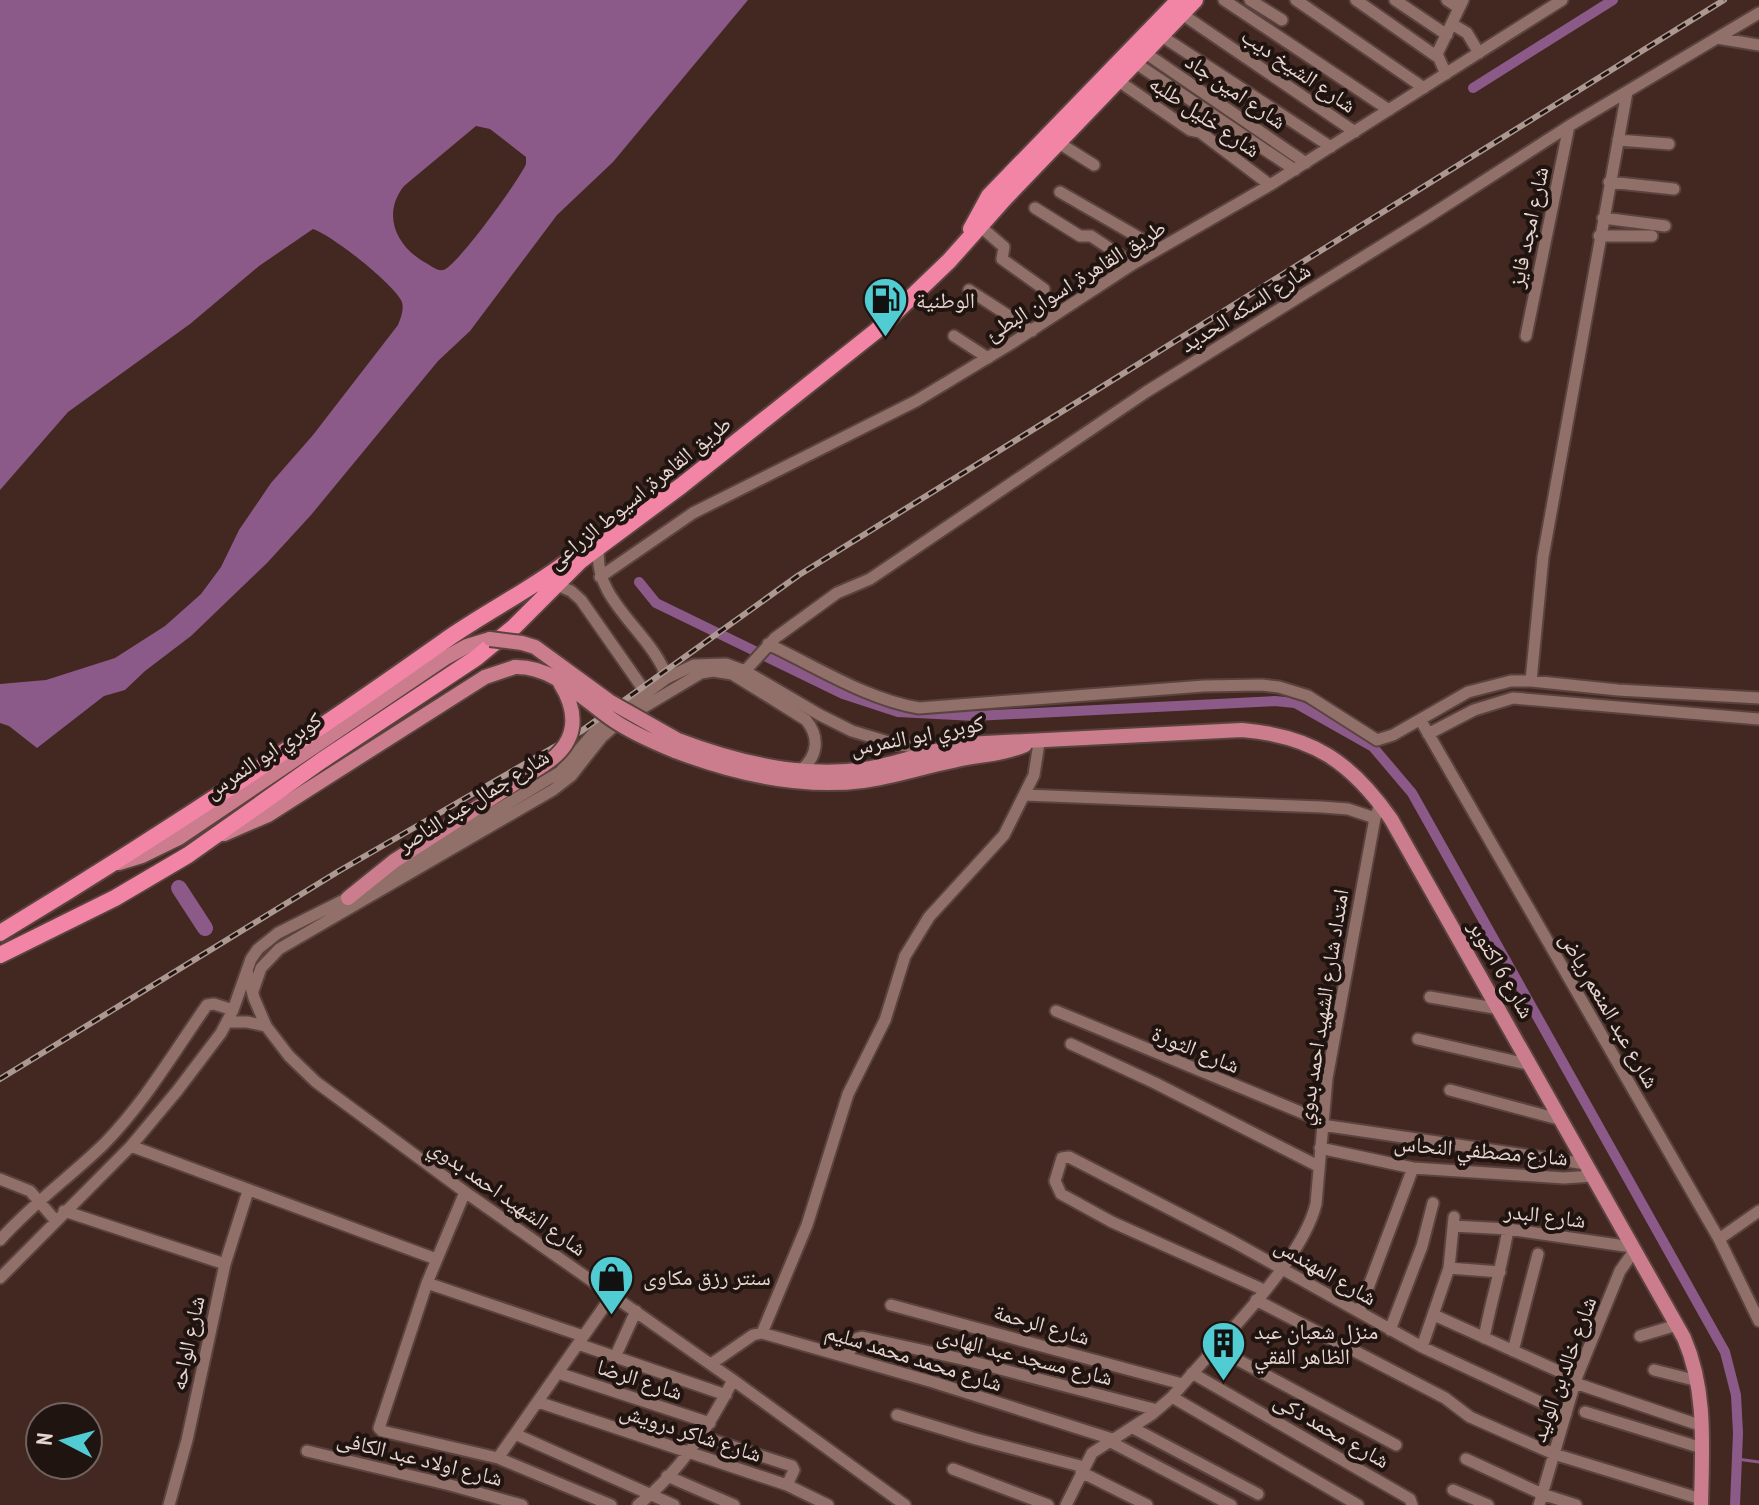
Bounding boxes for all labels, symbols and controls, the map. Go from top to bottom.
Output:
street label: شارع الشيخ ديب [1236,21,1362,119]
street label: شارع امين جاد [1180,47,1292,135]
street label: شارع خليل طلبه [1144,69,1266,163]
street label: شارع امجد فايز [1501,164,1554,291]
street label: طريق القاهرة, اسوان البطئ [979,213,1171,347]
street label: شارع السكه الحديد [1175,256,1315,358]
fuel station icon: الوطنية [861,276,909,339]
place label: الوطنية [916,286,975,314]
street label: طريق القاهرة, اسيوط الزراعى [541,409,737,575]
street label: كوبري ابو النمرس [199,706,329,807]
street label: كوبري ابو النمرس [848,708,987,765]
street label: شارع جمال عبد الناصر [391,742,554,858]
street label: امتداد شارع الشهيد احمد بدوي [1289,887,1358,1128]
street label: شارع 6 اكتوبر [1462,914,1541,1023]
street label: شارع عبد المنعم رياض [1553,927,1666,1094]
street label: شارع الثورة [1148,1019,1244,1079]
street label: شارع مصطفي النحاس [1393,1128,1569,1175]
street label: شارع الشهيد احمد بدوي [422,1132,592,1265]
street label: شارع البدر [1502,1196,1587,1234]
street label: شارع المهندس [1270,1231,1382,1311]
shop icon: سنتر رزق مكاوى [588,1253,636,1316]
place label: سنتر رزق مكاوى [643,1263,771,1291]
street label: شارع الواحه [163,1293,211,1393]
street label: شارع خالد بن الوليد [1524,1293,1602,1445]
street label: شارع الرحمة [991,1297,1093,1351]
street label: شارع محمد محمد سليم [822,1317,1006,1398]
place label: منزل شعبان عبد الظاهر الفقي [1254,1317,1378,1374]
building icon: منزل شعبان عبد الظاهر الفقي [1199,1320,1247,1383]
street label: شارع مسجد عبد الهادى [934,1321,1116,1391]
street label: شارع الرضا [594,1352,686,1406]
street label: شارع محمد ذكى [1269,1386,1395,1474]
street label: شارع شاكر درويش [617,1396,765,1468]
north arrow [24,1401,104,1481]
street label: شارع اولاد عبد الكافى [334,1424,506,1492]
text: N [30,1432,59,1446]

